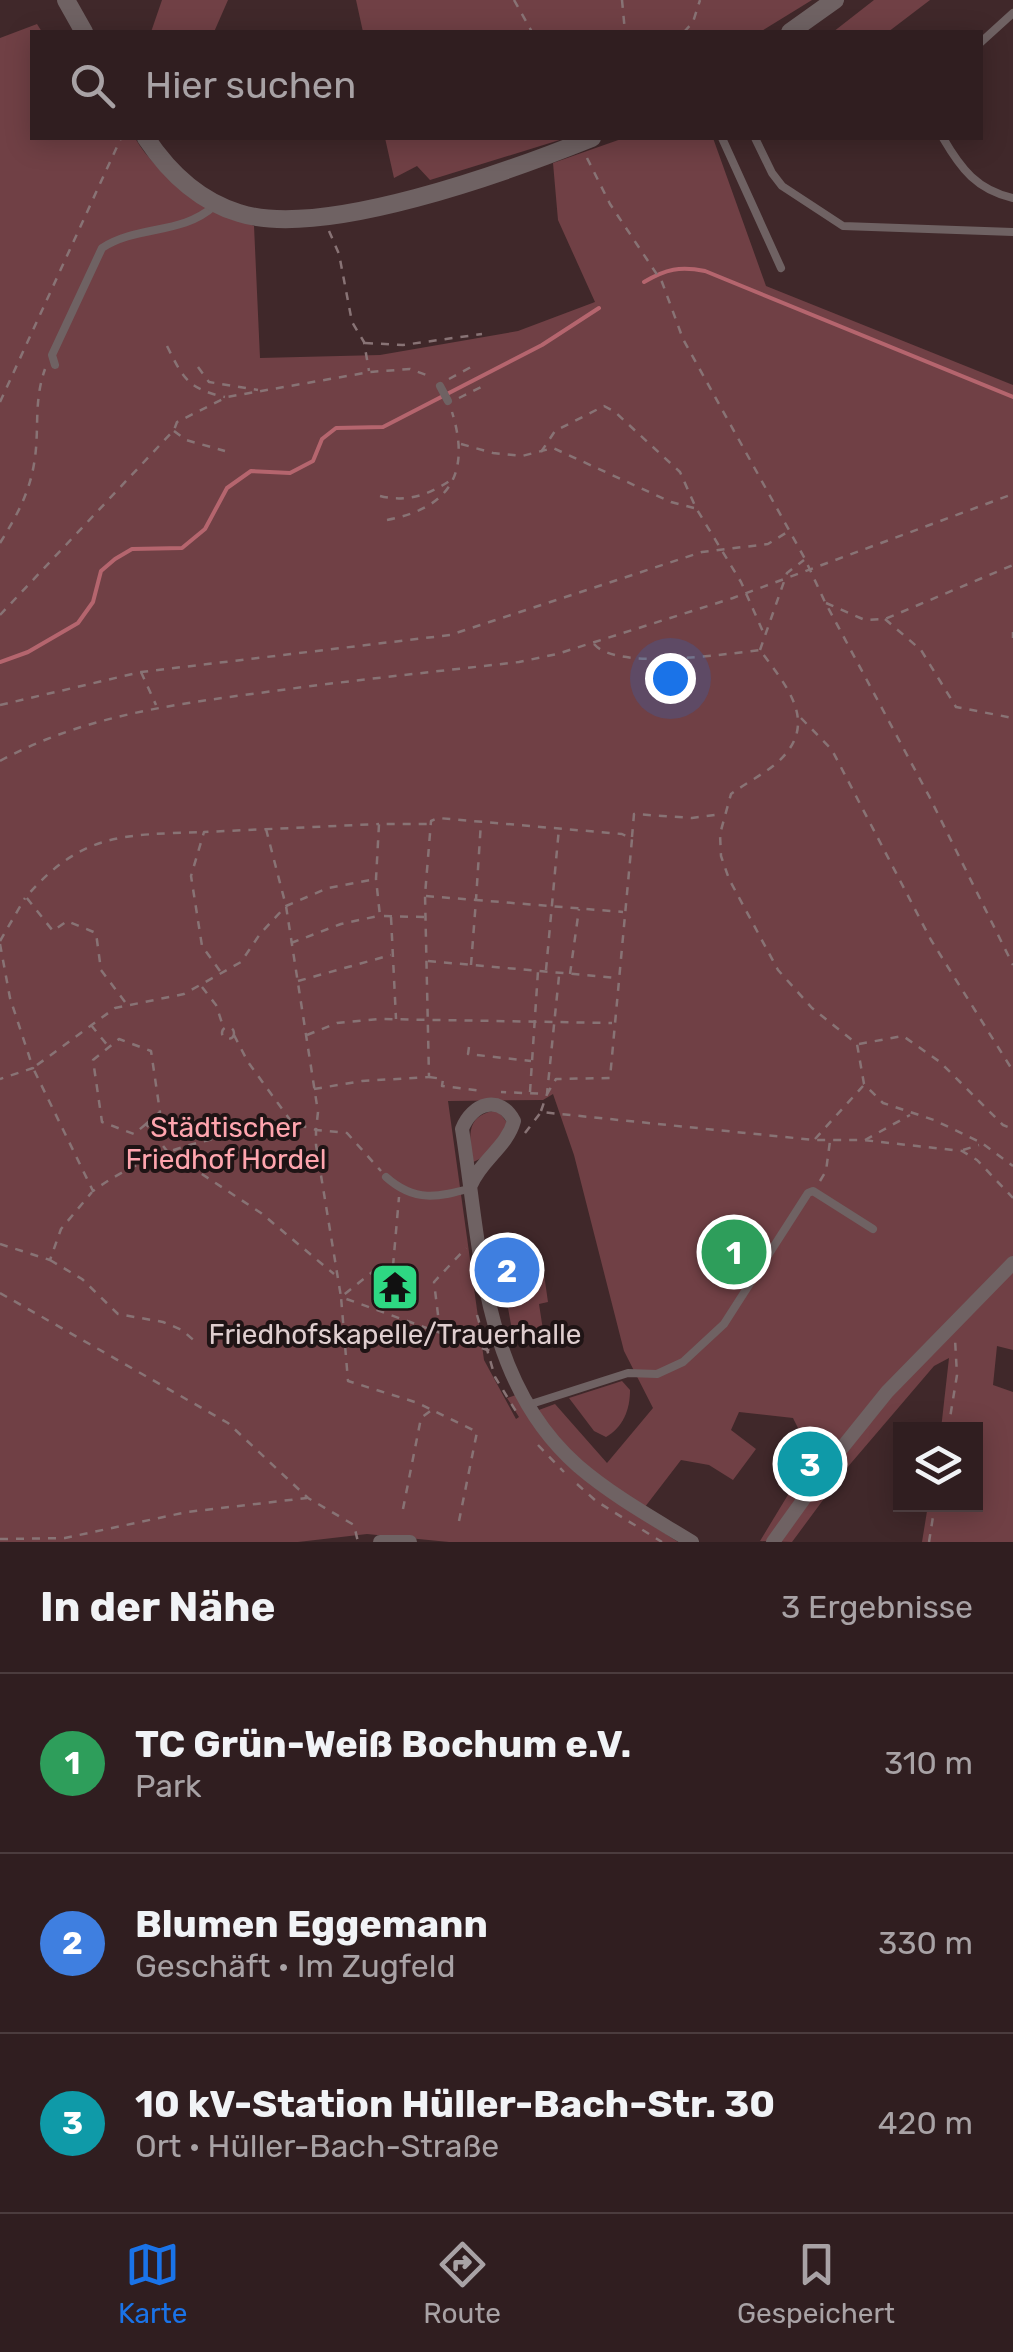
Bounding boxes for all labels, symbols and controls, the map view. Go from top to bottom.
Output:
search box [30,30,983,140]
icon: search [65,58,120,113]
text: Hier suchen [145,62,356,108]
your location [645,653,696,704]
park label: Städtischer Friedhof Hordel [125,1111,327,1176]
pin: 1 [702,1214,766,1290]
pin: 2 [474,1232,540,1308]
temple icon: Friedhofskapelle/Trauerhalle [369,1261,421,1313]
place label: Friedhofskapelle/Trauerhalle [208,1318,582,1351]
map controls [893,1422,983,1512]
button: layers [893,1422,983,1512]
pin: 3 [778,1426,842,1502]
text: In der Nähe [40,1582,275,1632]
text: 3 Ergebnisse [781,1588,973,1626]
text: TC Grün-Weiß Bochum e.V. [135,1721,631,1767]
text: 1 [65,1744,80,1782]
text: 310 m [884,1744,973,1782]
text: Park [135,1767,202,1805]
text: Blumen Eggemann [135,1901,488,1947]
text: 2 [62,1924,83,1962]
text: 330 m [878,1924,973,1962]
text: Geschäft · Im Zugfeld [135,1947,456,1985]
text: 10 kV-Station Hüller-Bach-Str. 30 [135,2081,775,2127]
text: 3 [62,2104,83,2142]
text: 420 m [878,2104,973,2142]
text: Ort · Hüller-Bach-Straße [135,2127,499,2165]
tab: Karte [118,2237,187,2330]
tab: Route [423,2237,501,2330]
tab: Gespeichert [737,2237,895,2330]

